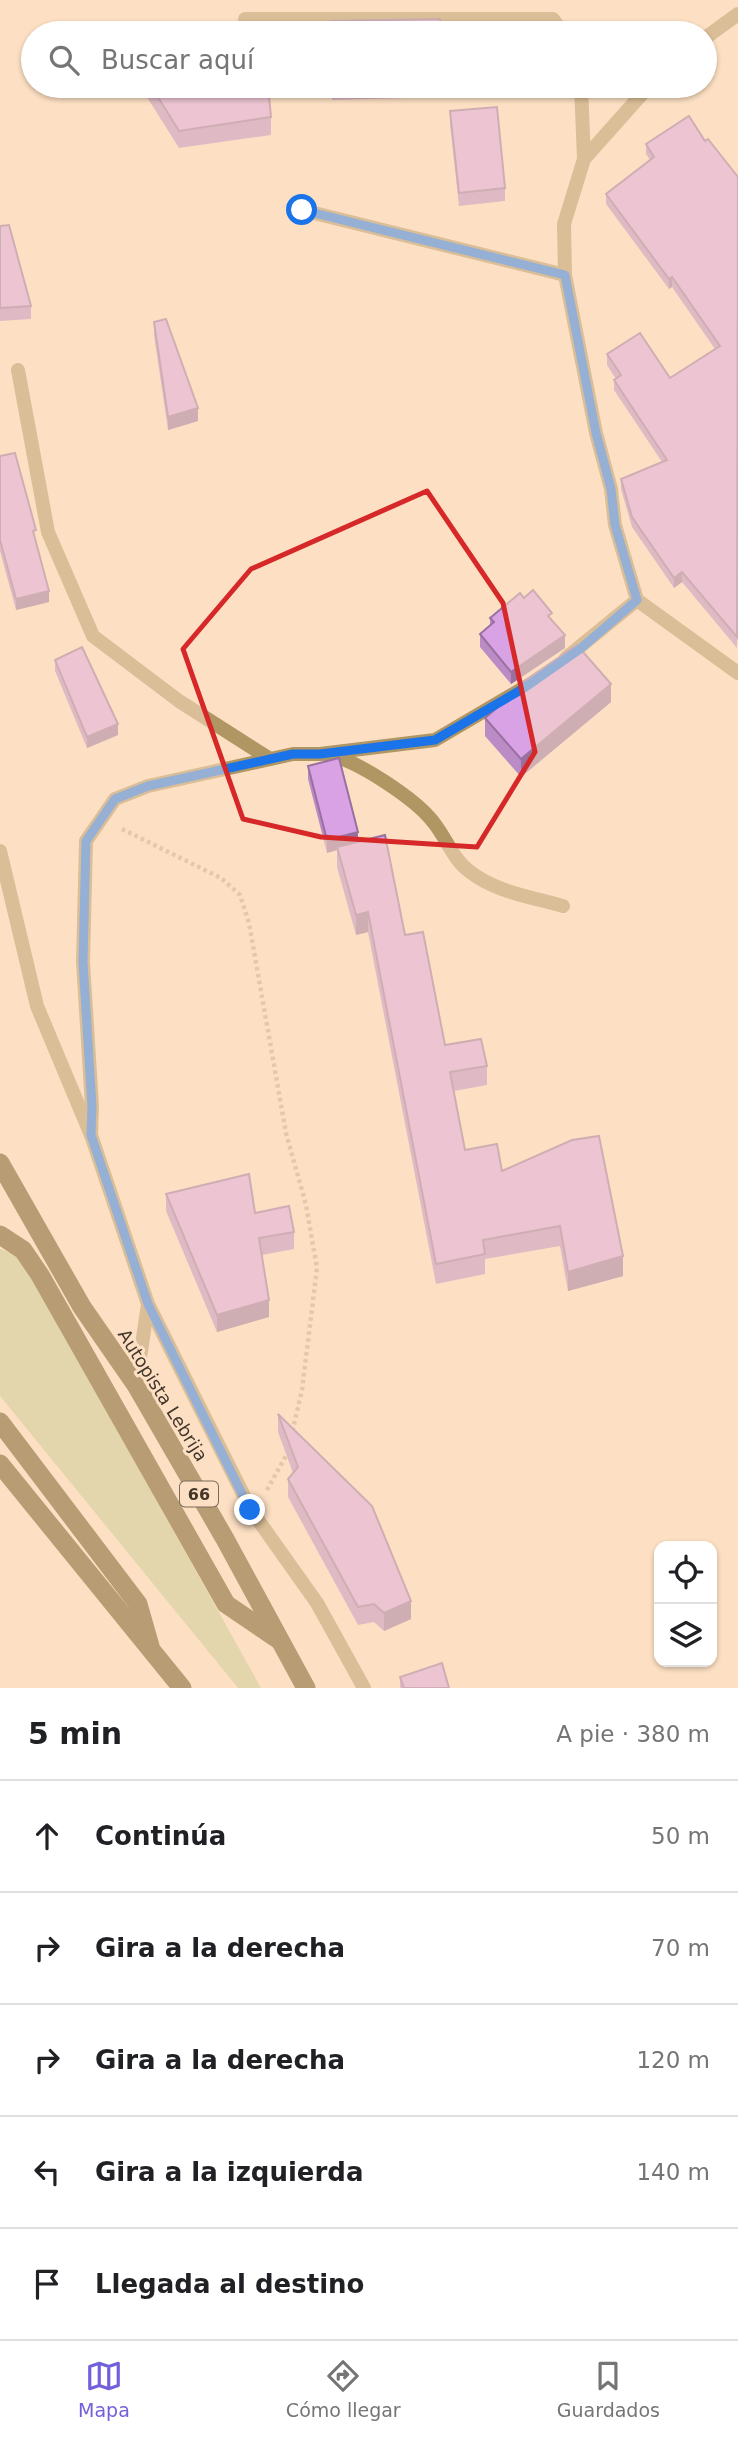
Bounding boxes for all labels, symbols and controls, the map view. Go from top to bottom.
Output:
search box [21,21,717,98]
icon: search [45,41,83,79]
text: Buscar aquí [101,45,254,75]
route start [286,194,317,225]
street label: Autopista Lebrija [114,1325,212,1465]
road number: 66 [180,1482,218,1506]
route end [234,1494,265,1525]
map controls [654,1541,717,1667]
button: locate [654,1541,717,1604]
button: layers [654,1604,717,1667]
text: 5 min [28,1716,122,1751]
text: A pie · 380 m [556,1721,710,1747]
icon: ahead [28,1817,66,1855]
text: Continúa [95,1821,226,1851]
text: 50 m [651,1823,710,1849]
icon: right [28,1929,66,1967]
text: Gira a la derecha [95,1933,345,1963]
text: 70 m [651,1935,710,1961]
icon: right [28,2041,66,2079]
text: Gira a la derecha [95,2045,345,2075]
text: 120 m [636,2047,710,2073]
icon: left [28,2153,66,2191]
text: Gira a la izquierda [95,2157,363,2187]
text: 140 m [636,2159,710,2185]
icon: arrive [28,2265,66,2303]
text: Llegada al destino [95,2269,364,2299]
tab: Mapa [78,2357,130,2421]
tab: Cómo llegar [286,2357,401,2421]
tab: Guardados [557,2357,660,2421]

